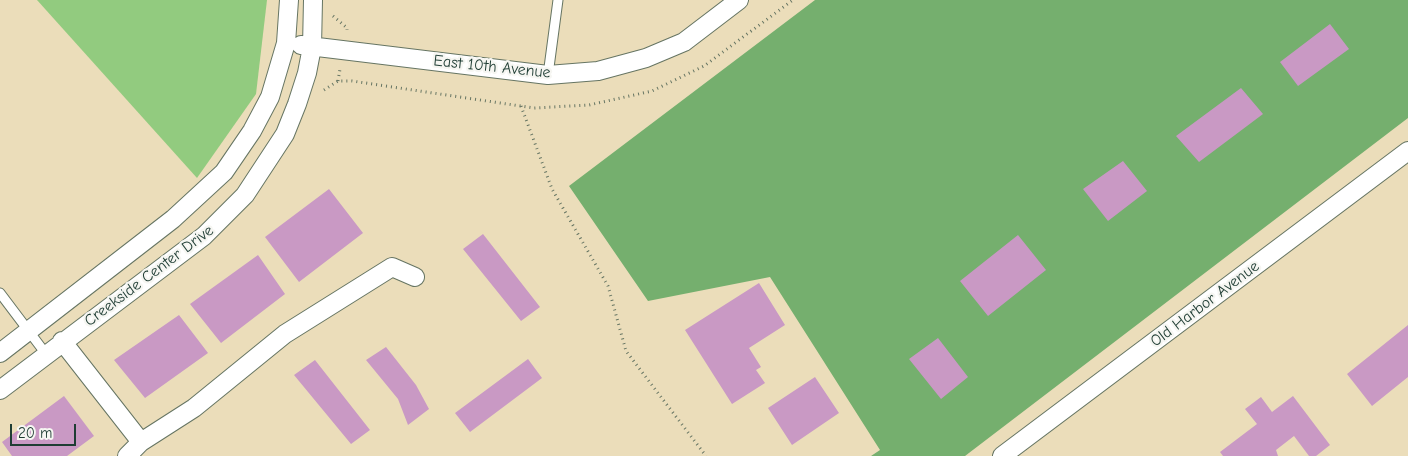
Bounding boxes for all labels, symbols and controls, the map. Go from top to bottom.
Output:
street label: East 10th Avenue [432,51,552,83]
street label: Creekside Center Drive [81,221,217,331]
street label: Old Harbor Avenue [1147,257,1263,351]
scale bar [12,414,79,446]
text: 20 m [18,424,52,442]

